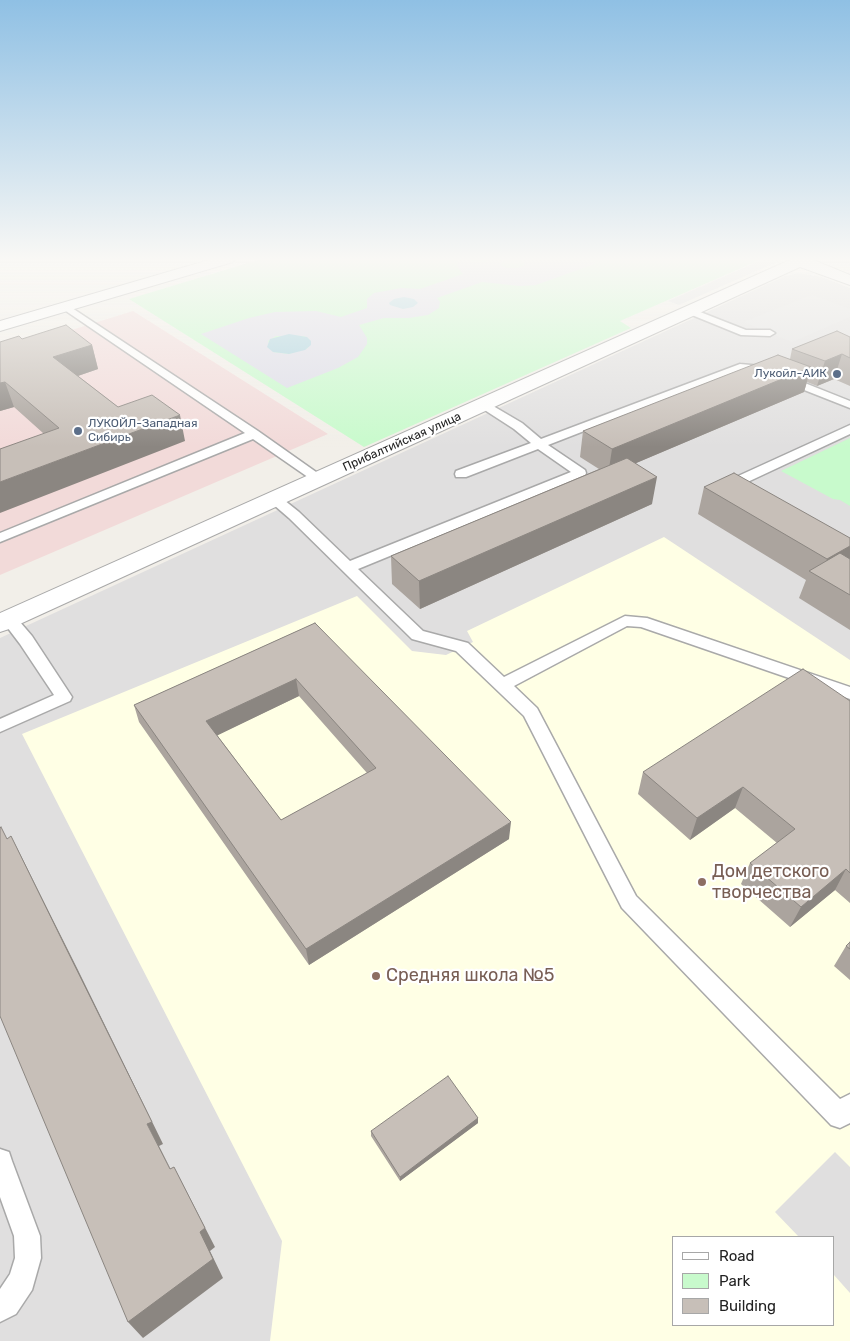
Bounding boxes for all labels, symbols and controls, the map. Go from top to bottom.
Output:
place label: Лукойл-АИК [754,367,827,381]
marker: Лукойл-АИК [831,368,843,380]
street label: Прибалтийская улица [341,409,463,475]
place label: ЛУКОЙЛ-Западная Сибирь [88,417,197,445]
marker: ЛУКОЙЛ-Западная Сибирь [72,425,84,437]
place label: Дом детского творчества [712,861,829,904]
marker: Дом детского творчества [696,876,708,888]
place label: Средняя школа №5 [386,965,554,987]
marker: Средняя школа №5 [370,970,382,982]
legend [672,1236,835,1326]
text: Road [719,1247,755,1265]
text: Park [719,1272,750,1290]
text: Building [719,1297,776,1315]

